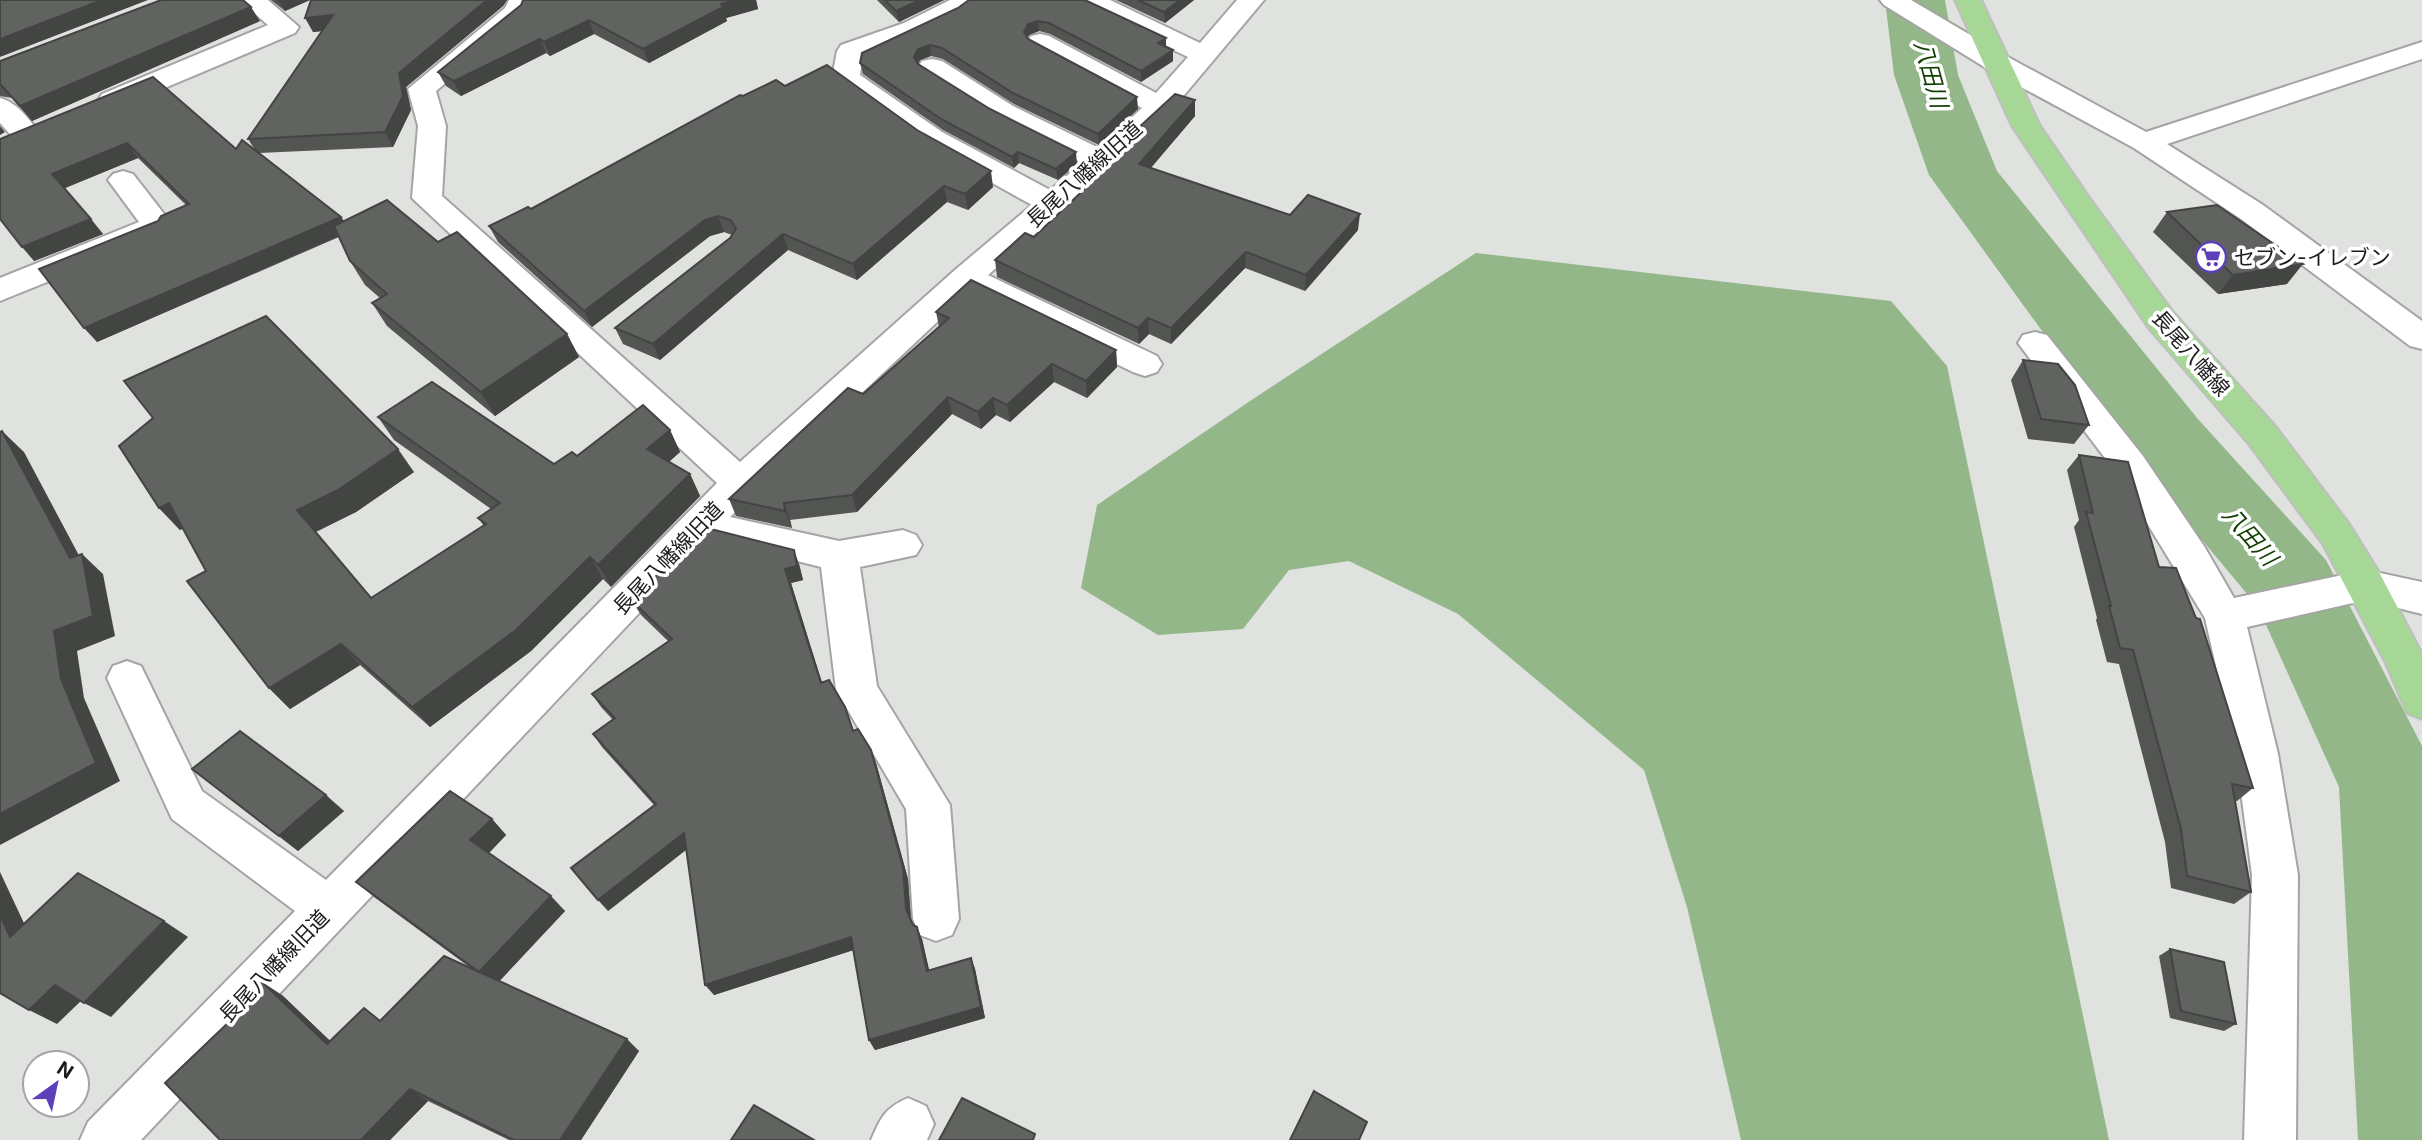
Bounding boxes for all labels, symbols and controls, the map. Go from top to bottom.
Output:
water label: 八田川 [1909,37,1954,114]
street label: 長尾八幡線旧道 [1021,116,1147,232]
supermarket icon: セブン-イレブン [2194,240,2228,274]
place label: セブン-イレブン [2234,245,2391,270]
street label: 長尾八幡線 [2147,305,2235,401]
street label: 長尾八幡線旧道 [608,496,728,620]
water label: 八田川 [2217,501,2285,573]
street label: 長尾八幡線旧道 [214,904,334,1028]
north arrow [21,1049,91,1119]
text: N [53,1057,77,1084]

